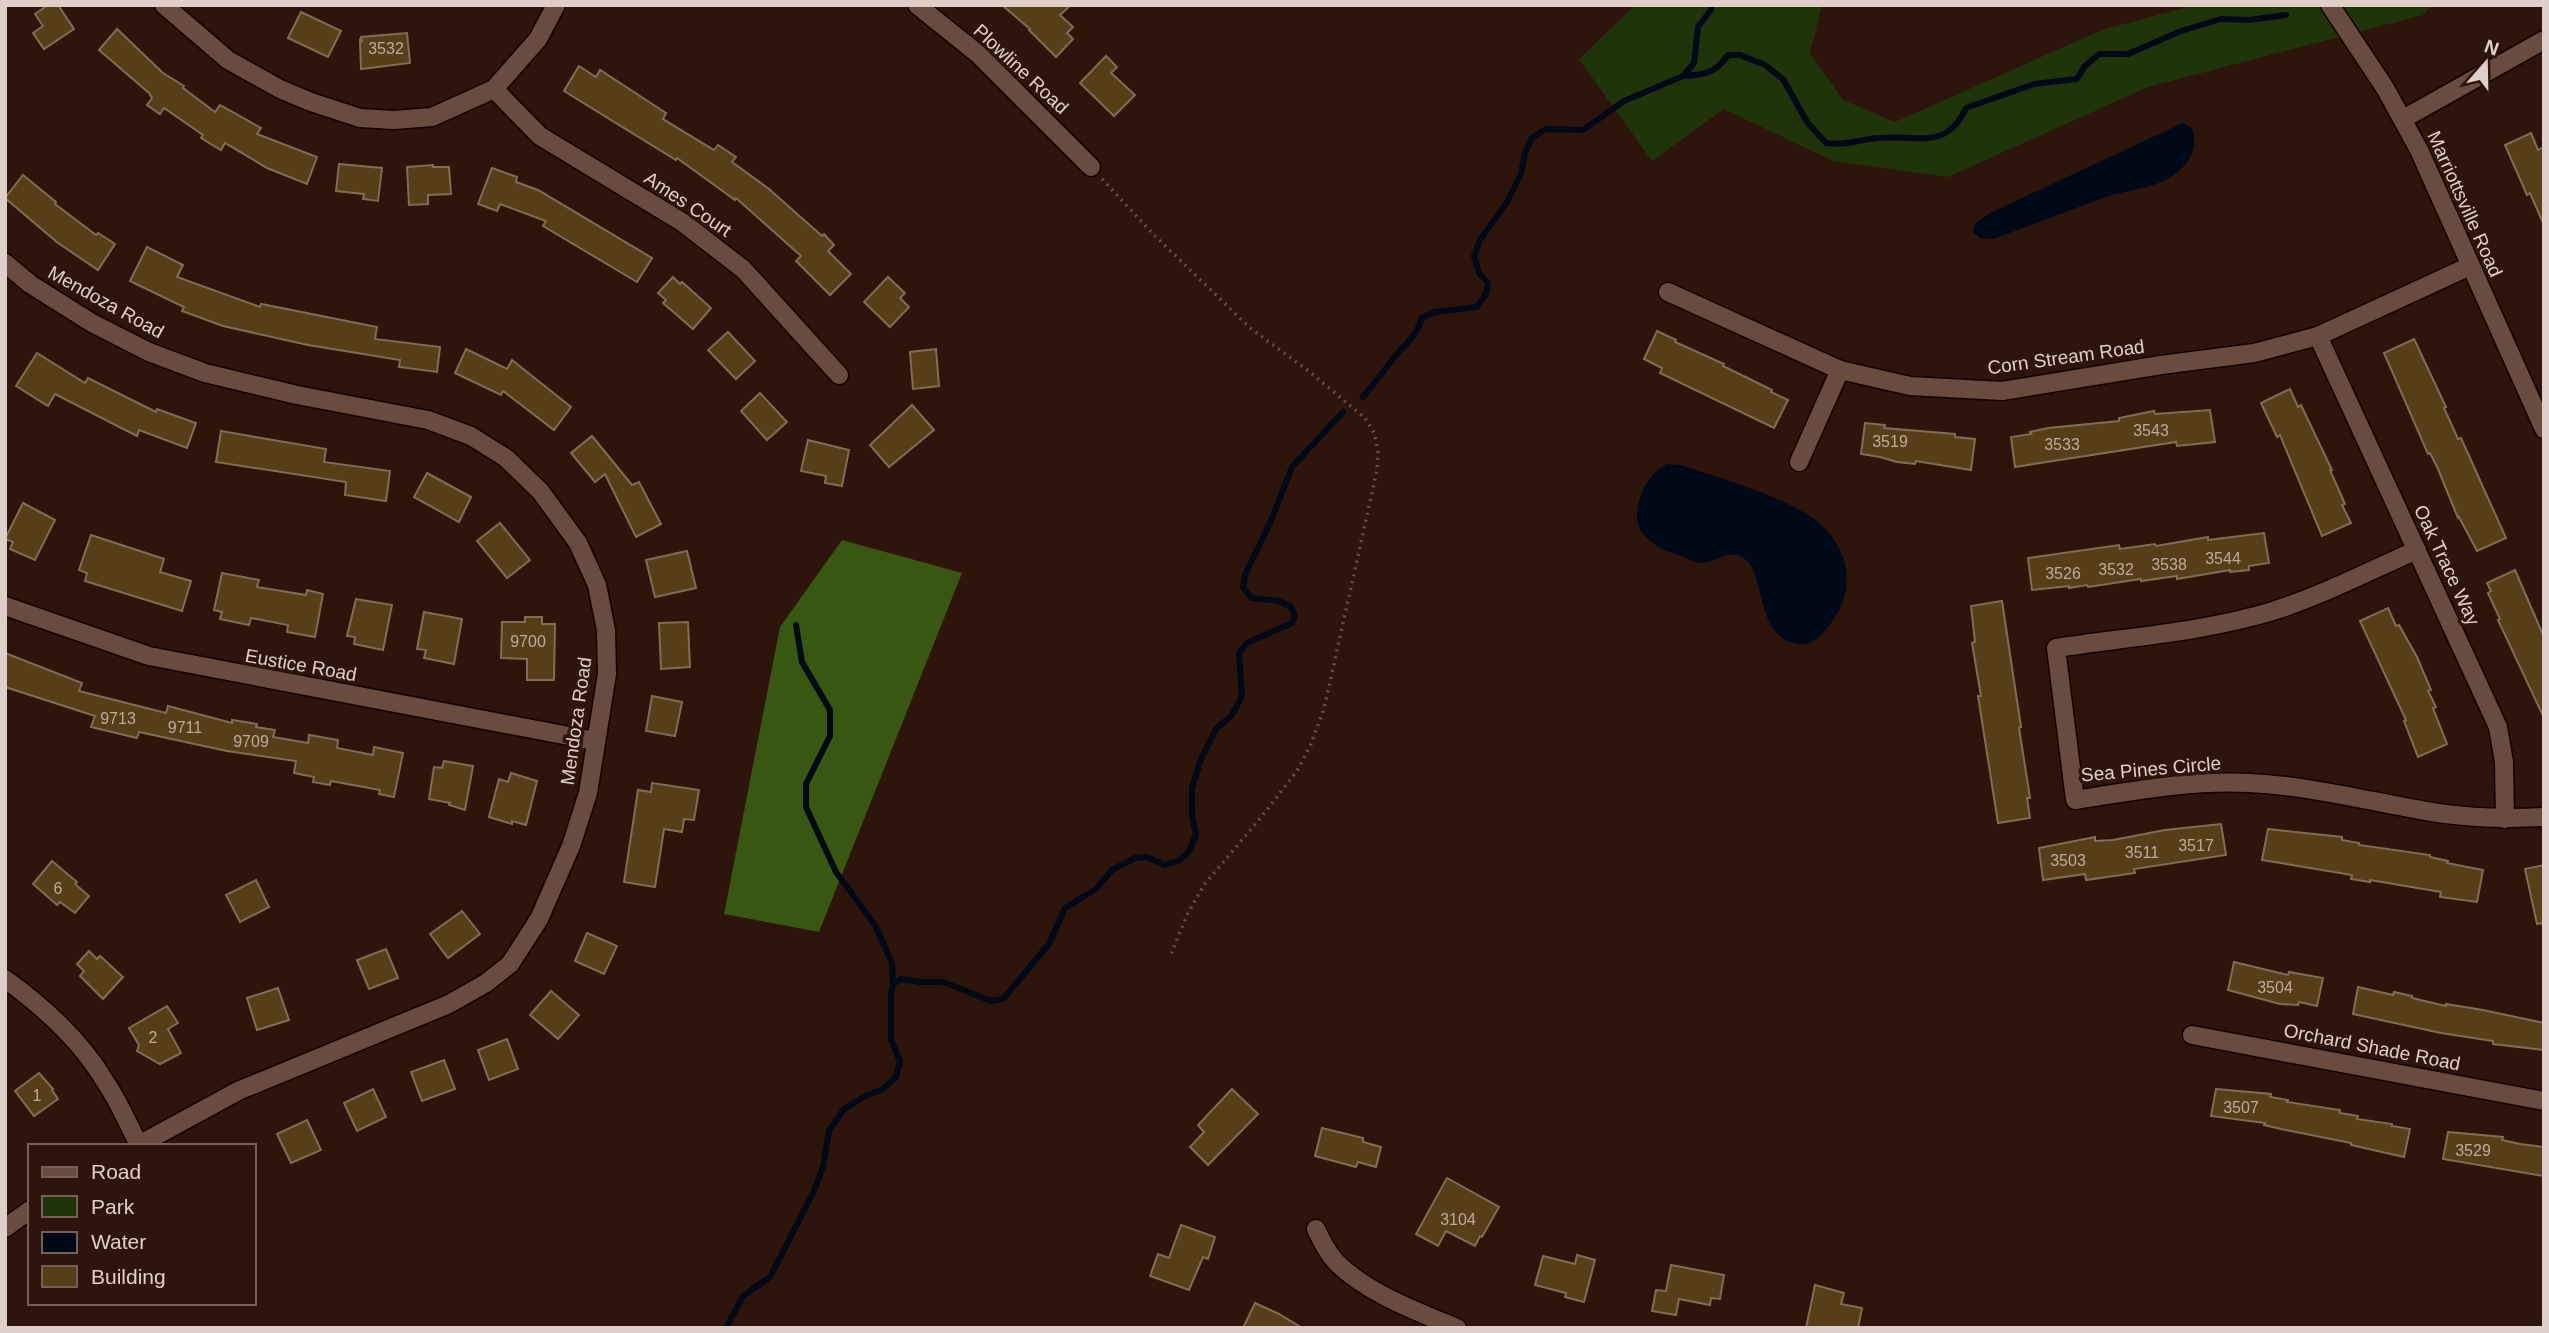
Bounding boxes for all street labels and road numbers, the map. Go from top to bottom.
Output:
street label: Plowline Road [969,20,1073,118]
street label: Marriottsville Road [2423,128,2507,280]
street label: Ames Court [641,167,736,241]
street label: Mendoza Road [45,262,167,342]
street label: Corn Stream Road [1986,336,2146,378]
street label: Oak Trace Way [2410,502,2484,629]
street label: Eustice Road [244,645,358,685]
street label: Mendoza Road [557,656,595,786]
street label: Sea Pines Circle [2080,752,2222,786]
street label: Orchard Shade Road [2282,1020,2462,1074]

